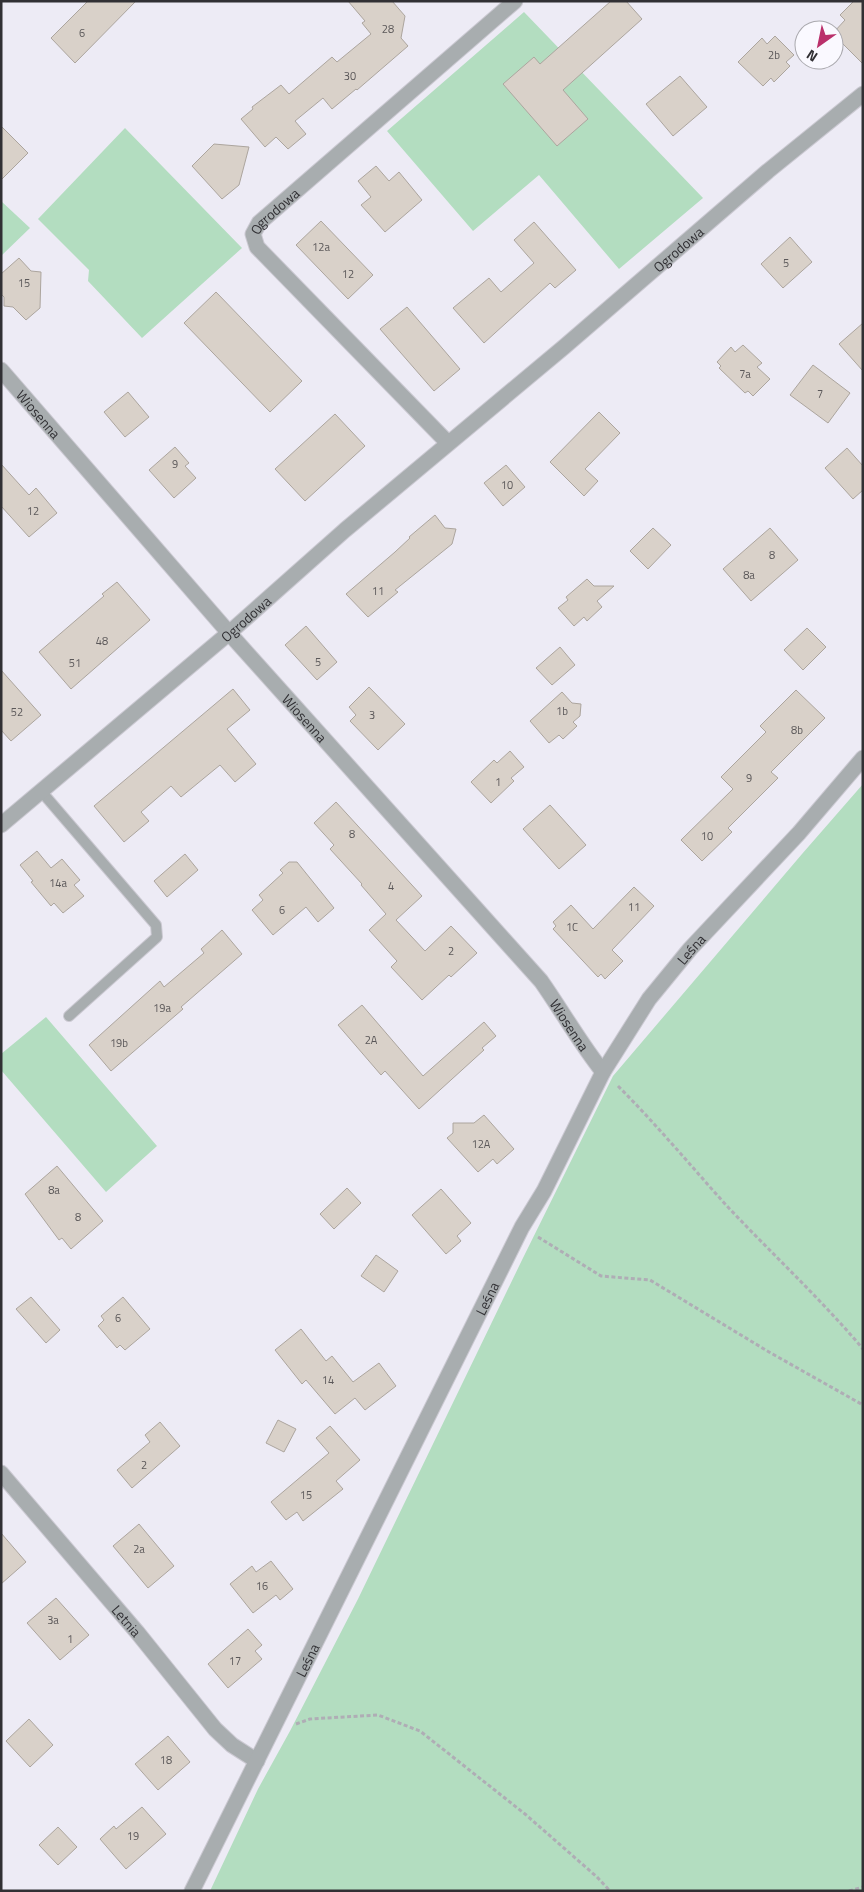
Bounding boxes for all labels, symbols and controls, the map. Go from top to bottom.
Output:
north arrow [794,20,844,70]
house number: 28 [382,21,394,37]
house number: 6 [79,25,85,41]
text: N [802,45,821,68]
house number: 2b [768,47,780,63]
house number: 30 [344,68,356,84]
street label: Ogrodowa [244,183,303,238]
street label: Ogrodowa [648,221,708,277]
house number: 12a [312,239,330,255]
house number: 5 [783,255,789,271]
house number: 12 [342,266,354,282]
house number: 15 [18,275,30,291]
house number: 7a [739,366,751,382]
street label: Wiosenna [12,385,66,443]
house number: 7 [817,386,823,402]
house number: 9 [172,456,178,472]
house number: 10 [501,477,513,493]
house number: 12 [27,503,39,519]
house number: 8 [769,547,775,563]
house number: 8a [743,567,755,583]
house number: 11 [372,583,384,599]
street label: Ogrodowa [216,590,275,647]
house number: 48 [96,633,108,649]
house number: 5 [315,654,321,670]
house number: 51 [69,655,81,671]
street label: Wiosenna [278,689,332,747]
house number: 1b [556,703,568,719]
house number: 52 [11,704,23,720]
house number: 3 [369,707,375,723]
house number: 8b [791,722,803,738]
house number: 9 [746,770,752,786]
house number: 1 [495,774,501,790]
house number: 8 [349,826,355,842]
house number: 10 [701,828,713,844]
house number: 14a [49,875,67,891]
house number: 4 [388,878,394,894]
house number: 11 [628,899,640,915]
house number: 6 [279,902,285,918]
house number: 1C [566,919,578,935]
street label: Leśna [671,929,710,969]
house number: 2 [448,943,454,959]
street label: Wiosenna [545,995,595,1055]
house number: 19a [153,1000,171,1016]
house number: 2A [365,1032,378,1048]
house number: 19b [110,1035,128,1051]
house number: 12A [472,1136,491,1152]
house number: 8a [48,1182,60,1198]
house number: 8 [75,1209,81,1225]
street label: Leśna [469,1278,504,1318]
house number: 6 [115,1310,121,1326]
house number: 14 [322,1372,334,1388]
house number: 2 [141,1457,147,1473]
house number: 15 [300,1487,312,1503]
house number: 2a [133,1541,145,1557]
house number: 16 [256,1578,268,1594]
street label: Letnia [107,1600,147,1641]
house number: 3a [47,1612,59,1628]
house number: 1 [67,1631,73,1647]
street label: Leśna [290,1640,324,1680]
house number: 17 [229,1653,241,1669]
house number: 18 [160,1752,172,1768]
house number: 19 [127,1828,139,1844]

